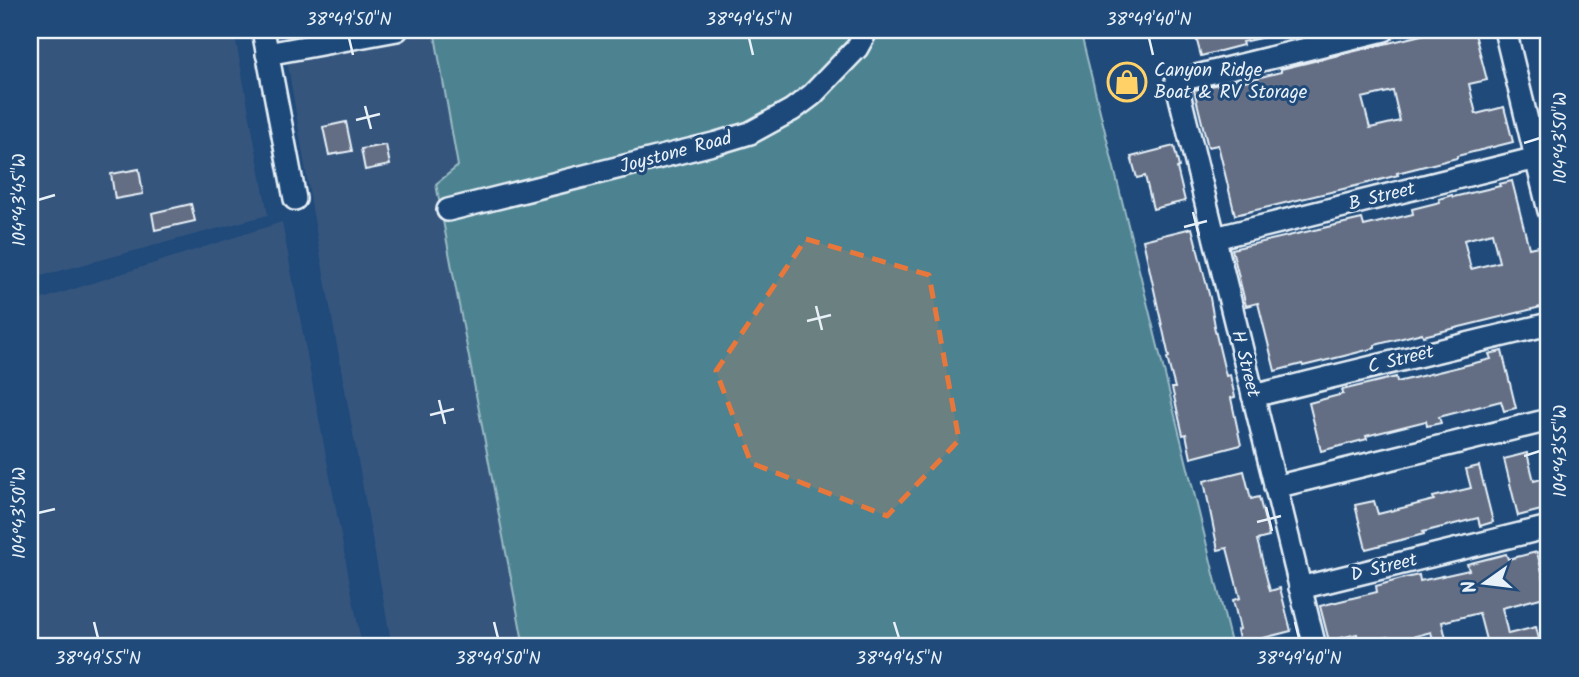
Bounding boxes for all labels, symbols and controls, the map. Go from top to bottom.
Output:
text: 38°49'50"N [306,6,392,35]
text: 38°49'45"N [706,6,792,35]
text: 38°49'40"N [1106,6,1192,35]
place label: Canyon Ridge Boat & RV Storage [1154,56,1308,108]
shop icon: Canyon Ridge Boat & RV Storage [1106,61,1148,103]
text: 104°43'50"W [1547,92,1576,184]
street label: Joystone Road [617,124,736,182]
text: 104°43'45"W [6,153,35,247]
street label: B Street [1345,174,1419,220]
street label: H Street [1222,327,1268,401]
street label: C Street [1365,337,1438,383]
text: 104°43'55"W [1547,405,1576,497]
text: 104°43'50"W [6,467,35,559]
street label: D Street [1347,545,1421,591]
north arrow [1450,548,1520,618]
text: N [1454,577,1486,596]
text: 38°49'55"N [55,645,141,674]
text: 38°49'50"N [455,645,541,674]
text: 38°49'45"N [856,645,942,674]
text: 38°49'40"N [1256,645,1342,674]

